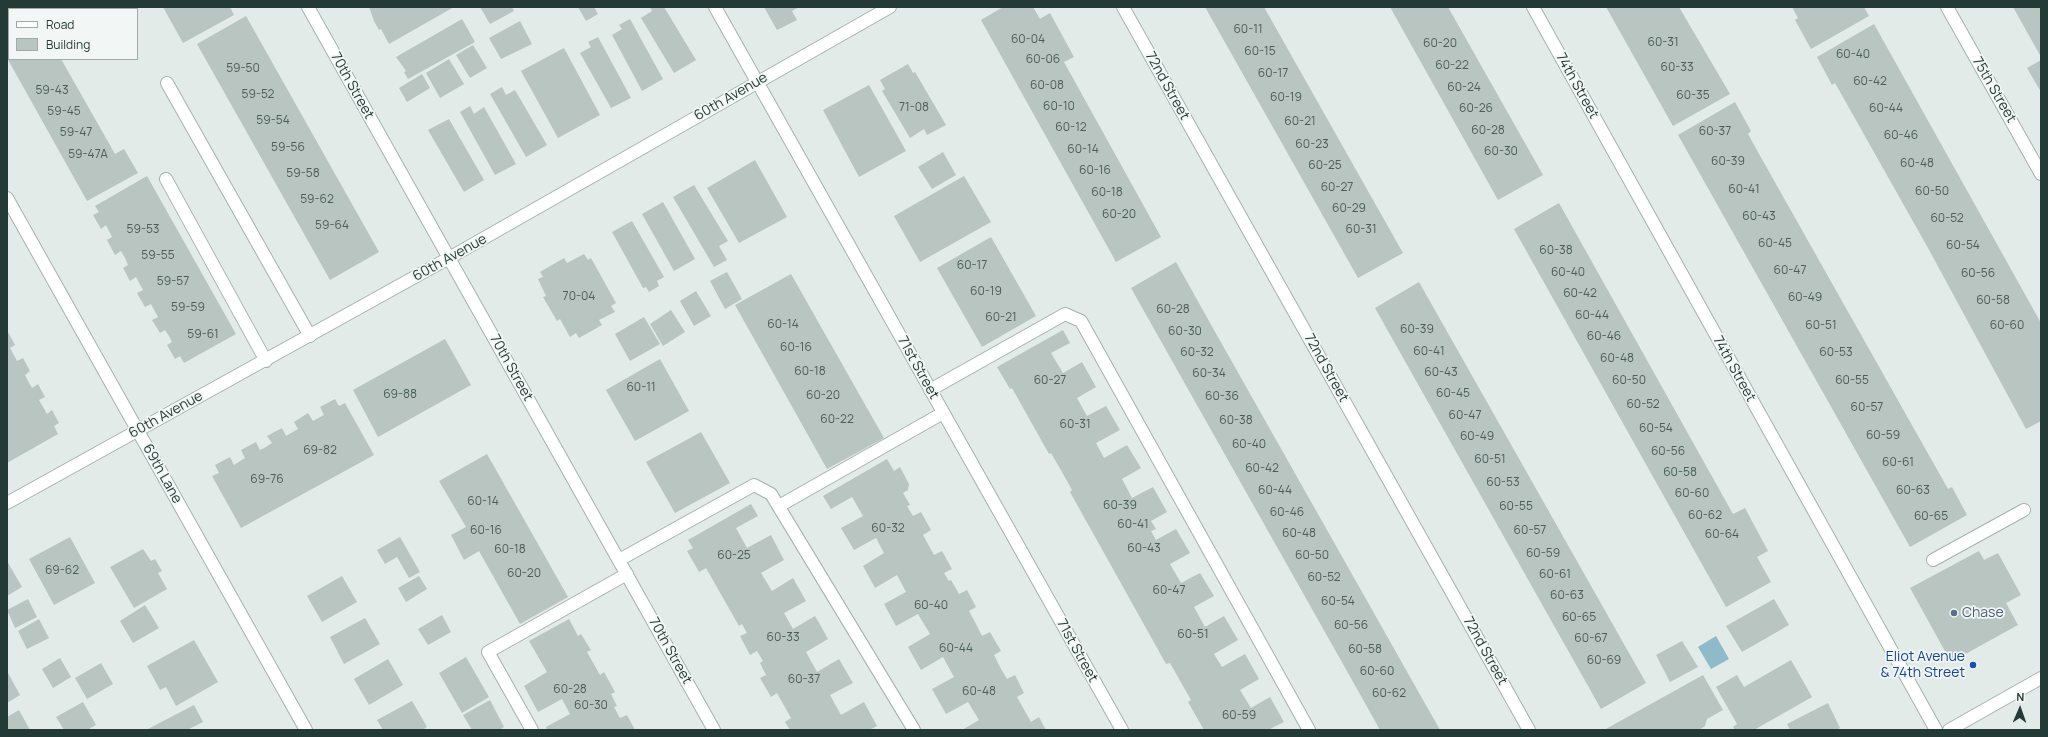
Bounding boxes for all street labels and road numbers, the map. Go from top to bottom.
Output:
street label: 72nd Street [1141,49,1193,123]
street label: 70th Street [327,50,377,122]
street label: 74th Street [1552,50,1602,122]
street label: 75th Street [1968,54,2020,126]
street label: 60th Avenue [691,69,771,125]
street label: 60th Avenue [410,231,490,285]
street label: 72nd Street [1300,331,1352,405]
street label: 70th Street [486,332,536,404]
street label: 74th Street [1709,333,1759,405]
street label: 71st Street [894,334,942,402]
street label: 60th Avenue [126,388,206,442]
street label: 69th Lane [139,441,185,507]
street label: 72nd Street [1459,614,1511,688]
street label: 70th Street [645,615,695,687]
street label: 71st Street [1053,617,1101,685]

